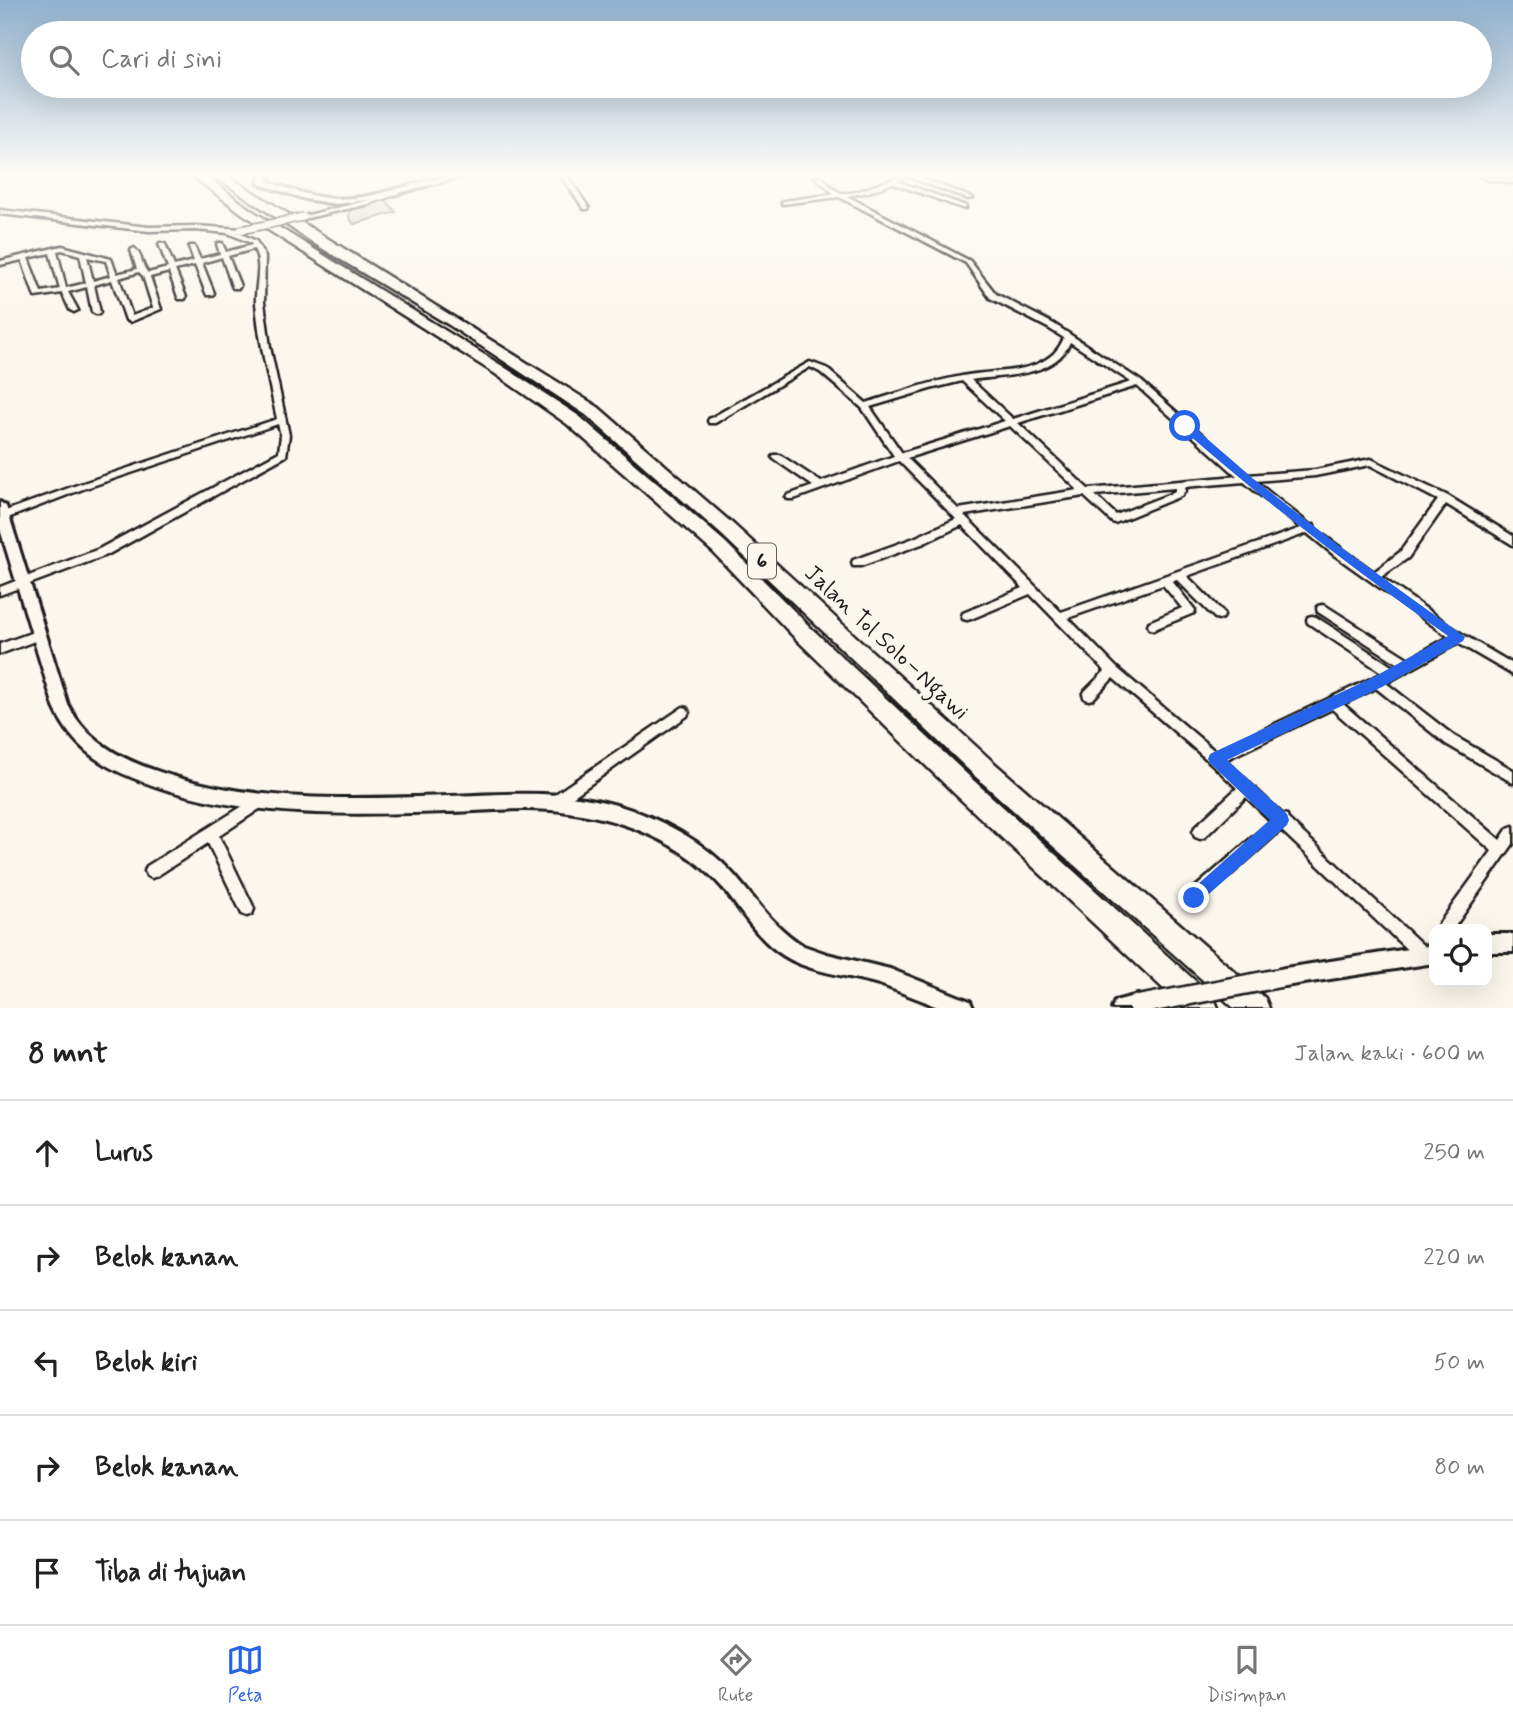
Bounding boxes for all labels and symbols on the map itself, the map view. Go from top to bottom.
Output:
route start [1169,410,1200,441]
road number: 6 [748,544,776,578]
street label: Jalan Tol Solo–Ngawi [796,559,975,729]
route end [1178,882,1209,913]

